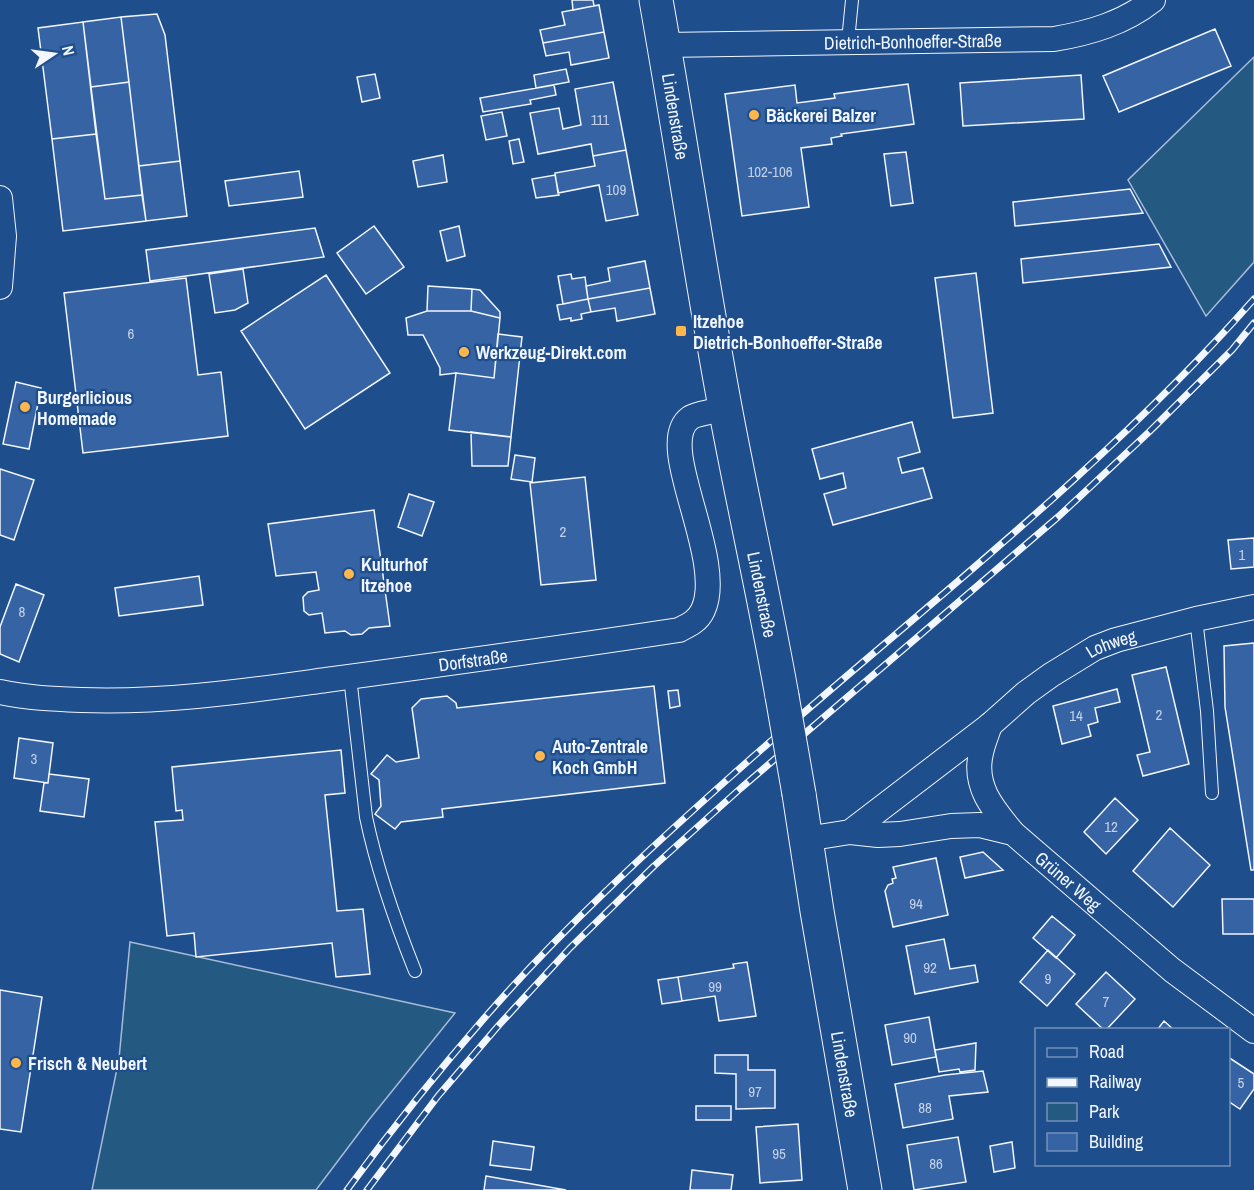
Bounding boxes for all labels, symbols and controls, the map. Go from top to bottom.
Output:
north arrow [24,24,84,84]
street label: Dietrich-Bonhoeffer-Straße [824,27,1002,55]
text: N [57,44,80,58]
street label: Lindenstraße [656,71,695,161]
place label: Bäckerei Balzer [766,103,876,128]
marker: Bäckerei Balzer [747,108,761,122]
house number: 111 [591,109,610,130]
house number: 102-106 [747,161,793,182]
house number: 109 [606,179,626,200]
place label: Itzehoe Dietrich-Bonhoeffer-Straße [693,309,882,355]
house number: 6 [128,323,135,344]
marker: Itzehoe Dietrich-Bonhoeffer-Straße [674,324,688,338]
place label: Werkzeug-Direkt.com [476,340,627,365]
marker: Werkzeug-Direkt.com [457,345,471,359]
place label: Burgerlicious Homemade [37,385,132,431]
marker: Burgerlicious Homemade [18,400,32,414]
house number: 2 [560,521,567,542]
house number: 1 [1239,544,1246,565]
street label: Lindenstraße [742,549,783,640]
place label: Kulturhof Itzehoe [361,552,427,598]
marker: Kulturhof Itzehoe [342,567,356,581]
house number: 8 [19,601,26,622]
street label: Lohweg [1081,623,1139,663]
street label: Dorfstraße [437,643,509,677]
house number: 2 [1156,704,1163,725]
house number: 14 [1069,705,1083,726]
place label: Auto-Zentrale Koch GmbH [552,734,648,780]
house number: 3 [31,748,38,769]
marker: Auto-Zentrale Koch GmbH [533,749,547,763]
house number: 12 [1104,816,1118,837]
street label: Grüner Weg [1030,845,1108,917]
house number: 94 [909,893,923,914]
house number: 92 [923,957,937,978]
house number: 9 [1045,968,1052,989]
house number: 99 [708,976,722,997]
house number: 7 [1103,991,1110,1012]
house number: 90 [903,1027,917,1048]
legend [1035,1028,1230,1166]
street label: Lindenstraße [825,1029,865,1119]
text: Road [1089,1039,1124,1064]
place label: Frisch & Neubert [28,1051,147,1076]
marker: Frisch & Neubert [9,1056,23,1070]
text: Railway [1089,1069,1142,1094]
house number: 5 [1238,1072,1245,1093]
house number: 97 [748,1081,762,1102]
house number: 88 [918,1097,932,1118]
text: Park [1089,1099,1120,1124]
text: Building [1089,1129,1144,1154]
house number: 95 [772,1143,786,1164]
house number: 86 [929,1153,943,1174]

